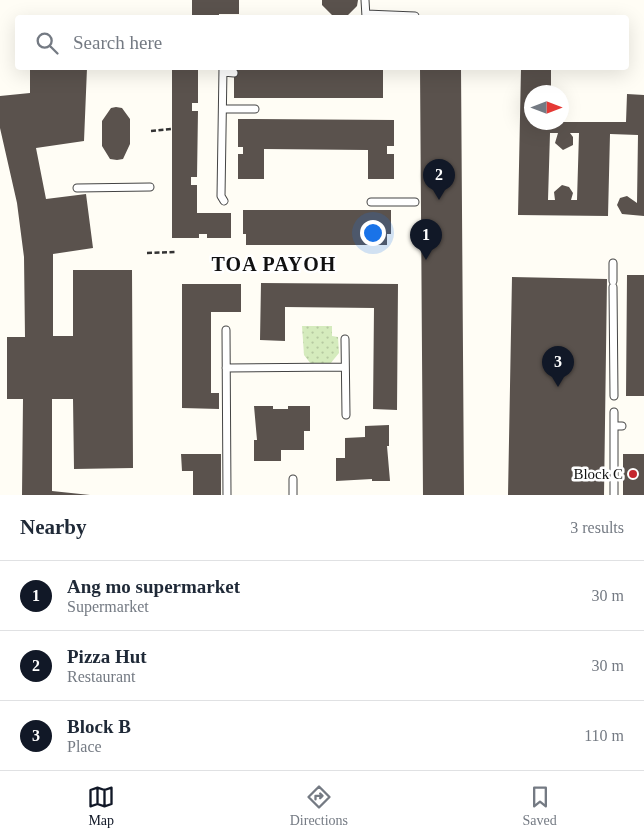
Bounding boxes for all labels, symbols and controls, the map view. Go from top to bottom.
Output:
search box [15,15,629,70]
icon: search [33,29,61,57]
text: Search here [73,32,162,53]
north arrow [524,85,569,130]
pin: 2 [423,159,455,200]
pin: 1 [410,219,442,260]
your location [360,220,386,246]
district label: TOA PAYOH [212,253,336,275]
pin: 3 [542,346,574,387]
place label: Block C [573,466,623,482]
marker: Block C [627,468,639,480]
text: Nearby [20,515,87,539]
text: 3 results [570,519,624,536]
text: Ang mo supermarket [67,576,240,597]
text: 1 [32,587,40,604]
text: 30 m [592,587,624,604]
text: Supermarket [67,598,149,615]
text: Pizza Hut [67,646,147,667]
text: 2 [32,657,40,674]
text: 30 m [592,657,624,674]
text: Restaurant [67,668,135,685]
text: Block B [67,716,131,737]
text: 3 [32,727,40,744]
text: 110 m [584,727,624,744]
text: Place [67,738,102,755]
tab: Map [87,783,115,829]
tab: Directions [290,783,348,829]
tab: Saved [523,783,557,829]

